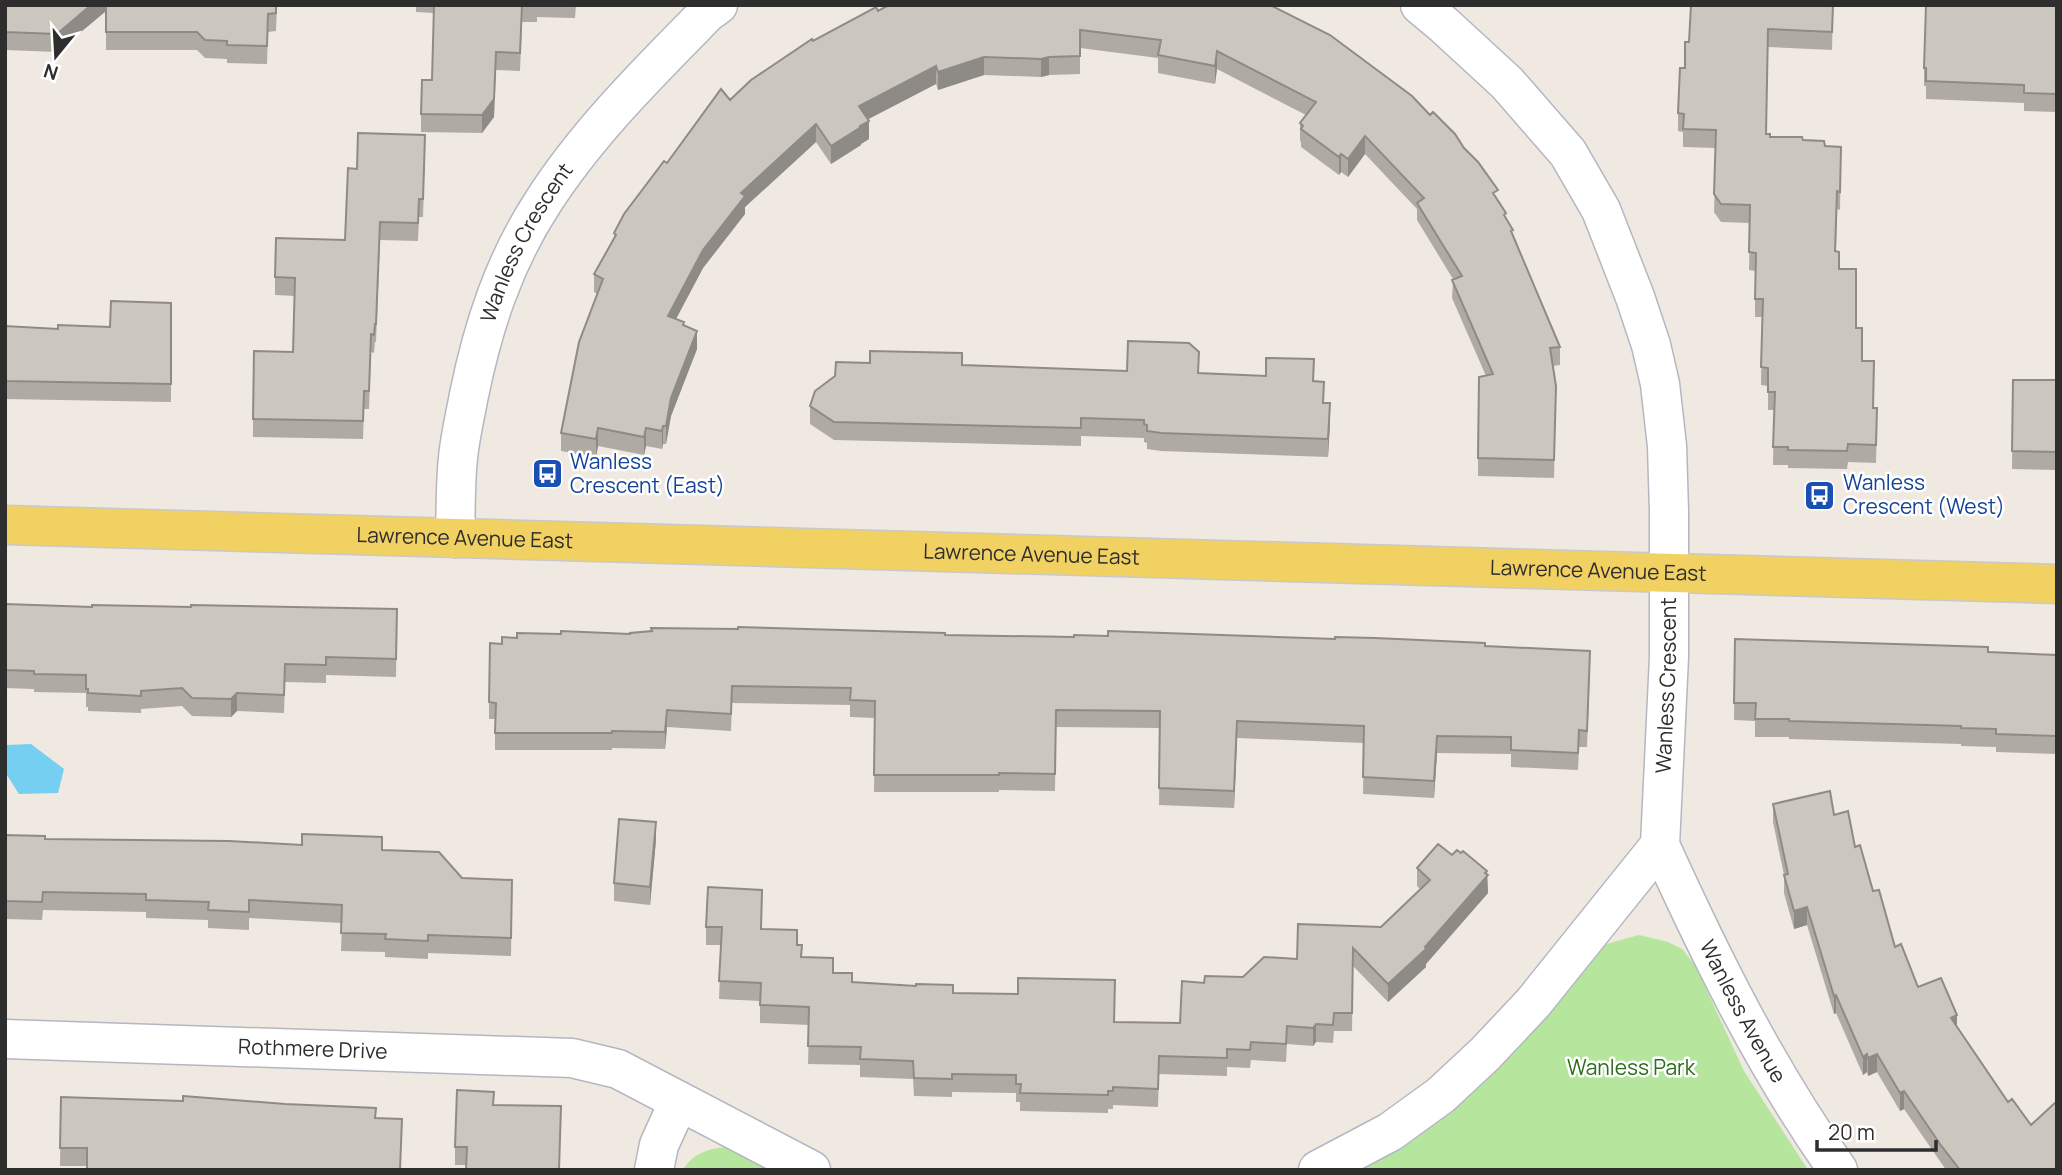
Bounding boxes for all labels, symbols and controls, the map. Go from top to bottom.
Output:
north arrow [21,21,91,91]
text: N [40,58,61,87]
street label: Wanless Crescent [473,157,579,326]
place label: Wanless Crescent (East) [570,447,725,499]
bus stop icon: Wanless Crescent (East) [530,457,564,491]
place label: Wanless Crescent (West) [1843,468,2005,520]
bus stop icon: Wanless Crescent (West) [1803,478,1837,512]
street label: Lawrence Avenue East [356,520,574,554]
street label: Lawrence Avenue East [923,536,1140,571]
street label: Lawrence Avenue East [1490,553,1707,587]
street label: Wanless Crescent [1648,597,1682,774]
street label: Wanless Avenue [1694,935,1793,1088]
street label: Rothmere Drive [238,1032,388,1065]
park label: Wanless Park [1567,1053,1696,1081]
scale bar [1817,1108,1936,1152]
text: 20 m [1828,1118,1875,1146]

